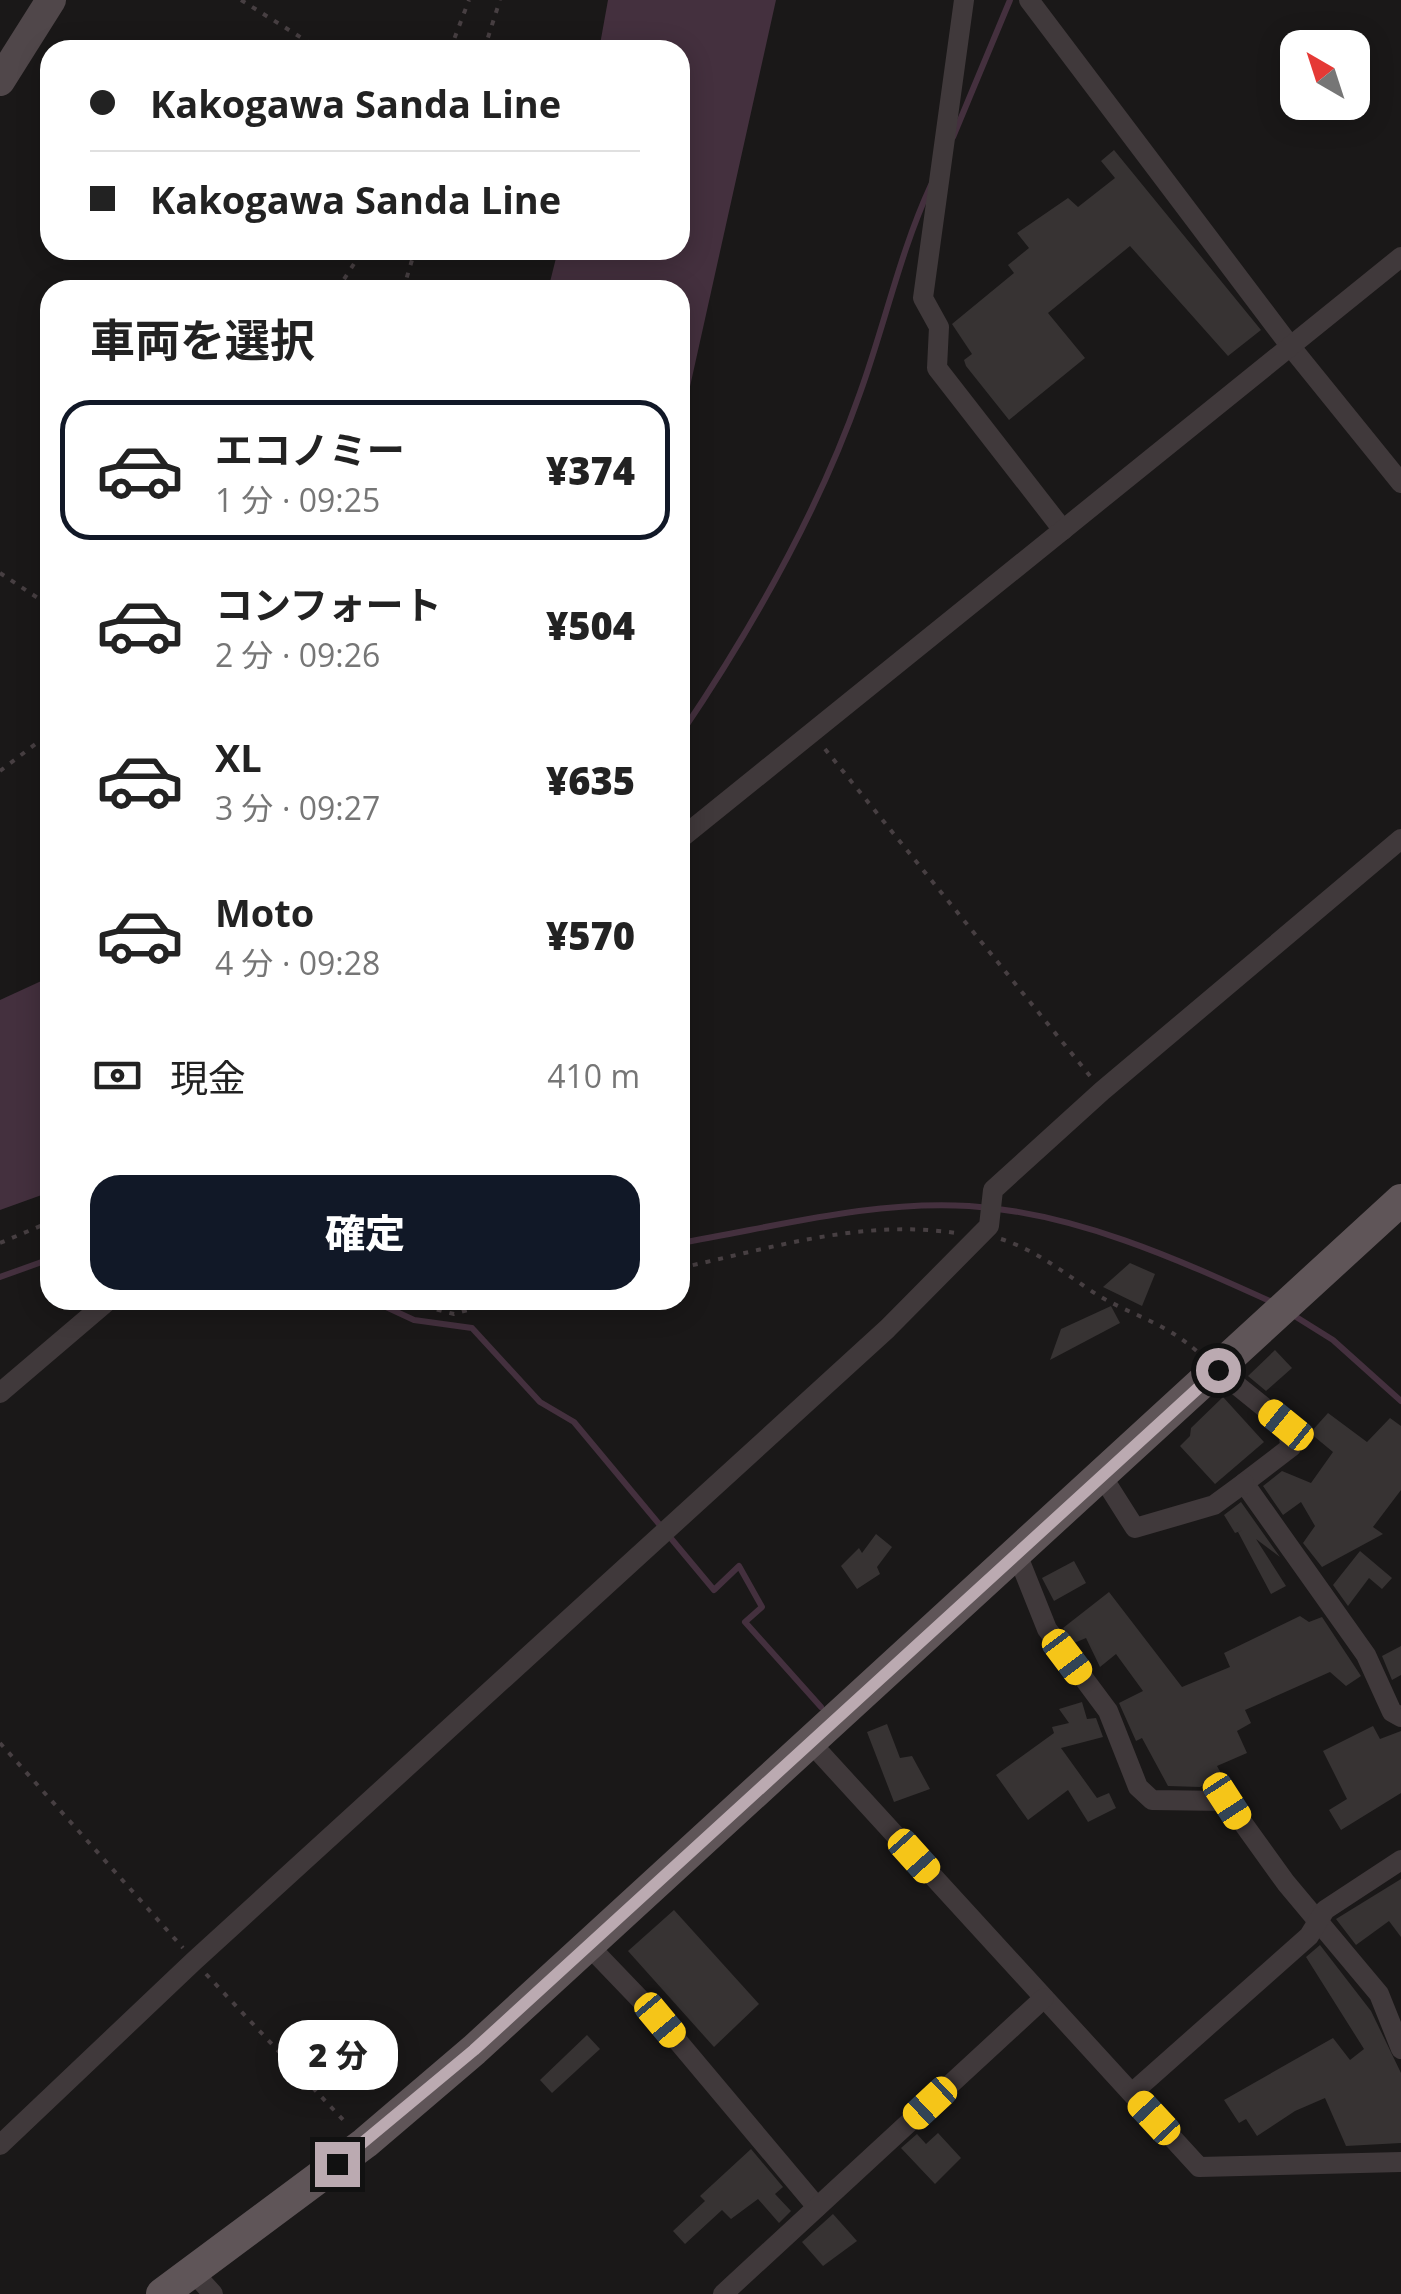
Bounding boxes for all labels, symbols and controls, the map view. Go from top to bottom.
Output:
north arrow [1280,30,1370,120]
map controls [1280,30,1370,120]
text: Kakogawa Sanda Line [150,77,561,129]
text: Kakogawa Sanda Line [150,173,561,225]
text: 車両を選択 [90,309,315,370]
text: エコノミー [215,423,405,475]
icon: car [95,425,185,515]
text: ¥374 [546,444,635,496]
text: 1 分 · 09:25 [215,478,380,521]
text: コンフォート [215,578,442,630]
icon: car [95,580,185,670]
text: ¥504 [546,599,635,651]
text: 2 分 · 09:26 [215,633,380,676]
text: XL [215,731,262,783]
icon: car [95,735,185,825]
text: ¥635 [546,754,635,806]
text: 3 分 · 09:27 [215,786,380,829]
text: Moto [215,886,314,938]
icon: car [95,890,185,980]
text: ¥570 [546,909,635,961]
text: 4 分 · 09:28 [215,941,380,984]
icon: cash [90,1048,145,1103]
text: 現金 [170,1051,246,1103]
text: 410 m [547,1054,640,1097]
button: 確定 [90,1175,640,1290]
route start [1196,1348,1241,1393]
car [1253,1394,1319,1456]
car [1037,1624,1097,1690]
car [1198,1768,1256,1834]
car [883,1824,945,1888]
car [629,1987,691,2053]
callout: 2 分 [277,2019,397,2089]
text: 2 分 [308,2033,368,2076]
car [898,2072,962,2134]
car [1123,2086,1185,2150]
route end [315,2142,360,2187]

